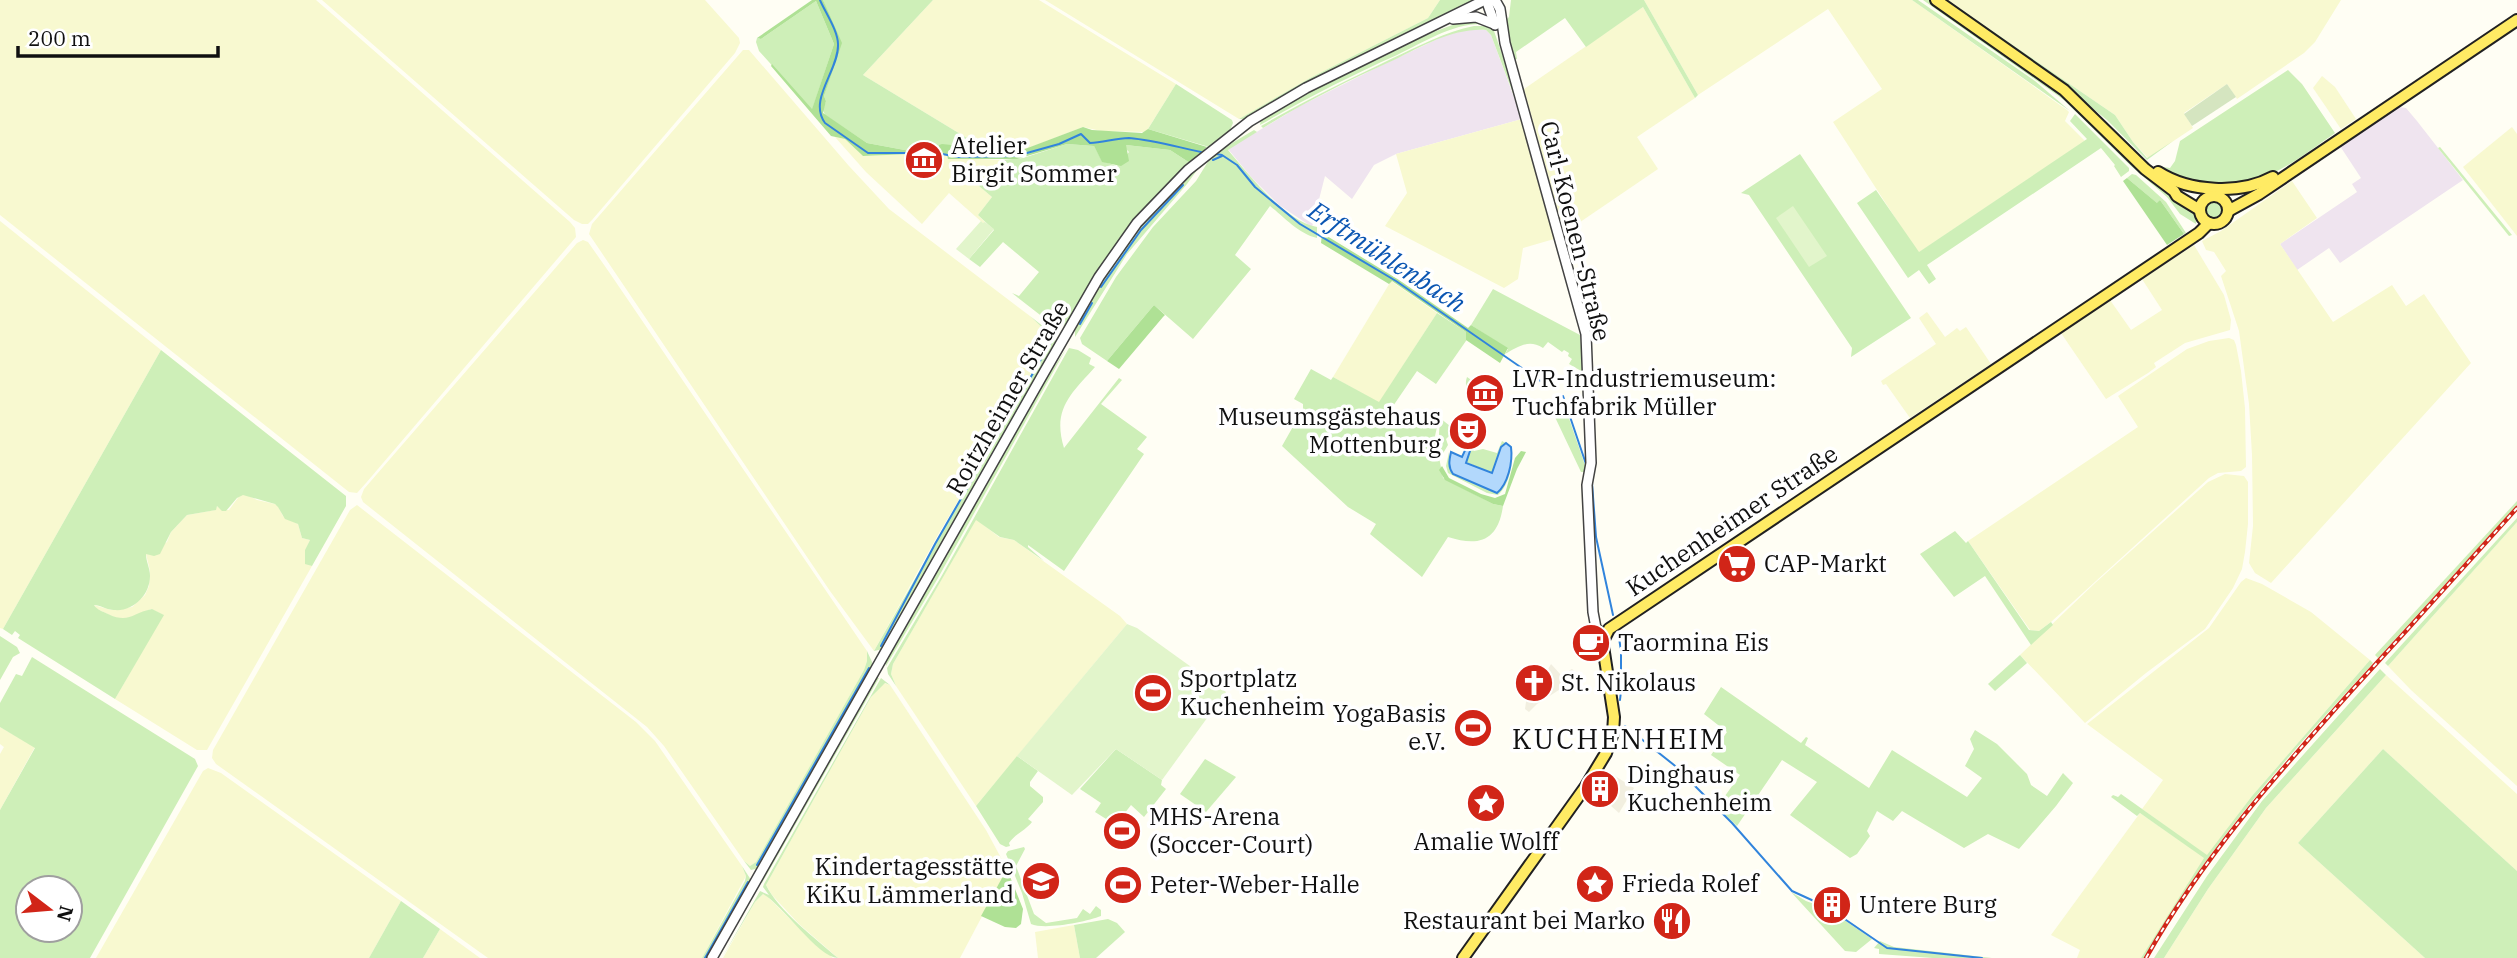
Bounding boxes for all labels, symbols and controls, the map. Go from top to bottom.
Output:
scale bar [18,14,217,58]
text: 200 m [28,24,91,52]
street label: Carl-Koenen-Straße [1533,117,1619,344]
place label: Atelier Birgit Sommer [951,129,1117,189]
museum icon: Atelier Birgit Sommer [903,139,945,181]
water label: Erftmühlenbach [1301,192,1473,320]
street label: Roitzheimer Straße [938,294,1076,501]
place label: LVR-Industriemuseum: Tuchfabrik Müller [1512,362,1777,422]
museum icon: LVR-Industriemuseum: Tuchfabrik Müller [1464,372,1506,414]
place label: Museumsgästehaus Mottenburg [1218,400,1441,460]
theatre icon: Museumsgästehaus Mottenburg [1447,410,1489,452]
street label: Kuchenheimer Straße [1619,437,1843,603]
supermarket icon: CAP-Markt [1716,543,1758,585]
place label: CAP-Markt [1764,547,1887,579]
cafe icon: Taormina Eis [1570,622,1612,664]
place label: Taormina Eis [1618,626,1769,658]
place label: Sportplatz Kuchenheim [1180,662,1325,722]
church icon: St. Nikolaus [1513,662,1555,704]
place label: St. Nikolaus [1561,666,1696,698]
sports icon: Sportplatz Kuchenheim [1132,672,1174,714]
place label: YogaBasis e.V. [1333,697,1446,757]
sports icon: YogaBasis e.V. [1452,707,1494,749]
district label: KUCHENHEIM [1512,720,1726,757]
place label: Dinghaus Kuchenheim [1627,758,1772,818]
building icon: Dinghaus Kuchenheim [1579,768,1621,810]
place icon: Amalie Wolff [1465,782,1507,824]
place label: MHS-Arena (Soccer-Court) [1149,800,1313,860]
sports icon: MHS-Arena (Soccer-Court) [1101,810,1143,852]
place label: Amalie Wolff [1414,825,1560,857]
place label: Kindertagesstätte KiKu Lämmerland [806,850,1014,910]
school or university icon: Kindertagesstätte KiKu Lämmerland [1020,860,1062,902]
place icon: Frieda Rolef [1574,863,1616,905]
sports icon: Peter-Weber-Halle [1102,864,1144,906]
place label: Frieda Rolef [1622,867,1760,899]
place label: Peter-Weber-Halle [1150,868,1360,900]
north arrow [14,874,84,944]
building icon: Untere Burg [1811,884,1853,926]
place label: Untere Burg [1859,888,1997,920]
restaurant icon: Restaurant bei Marko [1651,900,1693,942]
text: N [52,903,79,924]
place label: Restaurant bei Marko [1403,904,1645,936]

